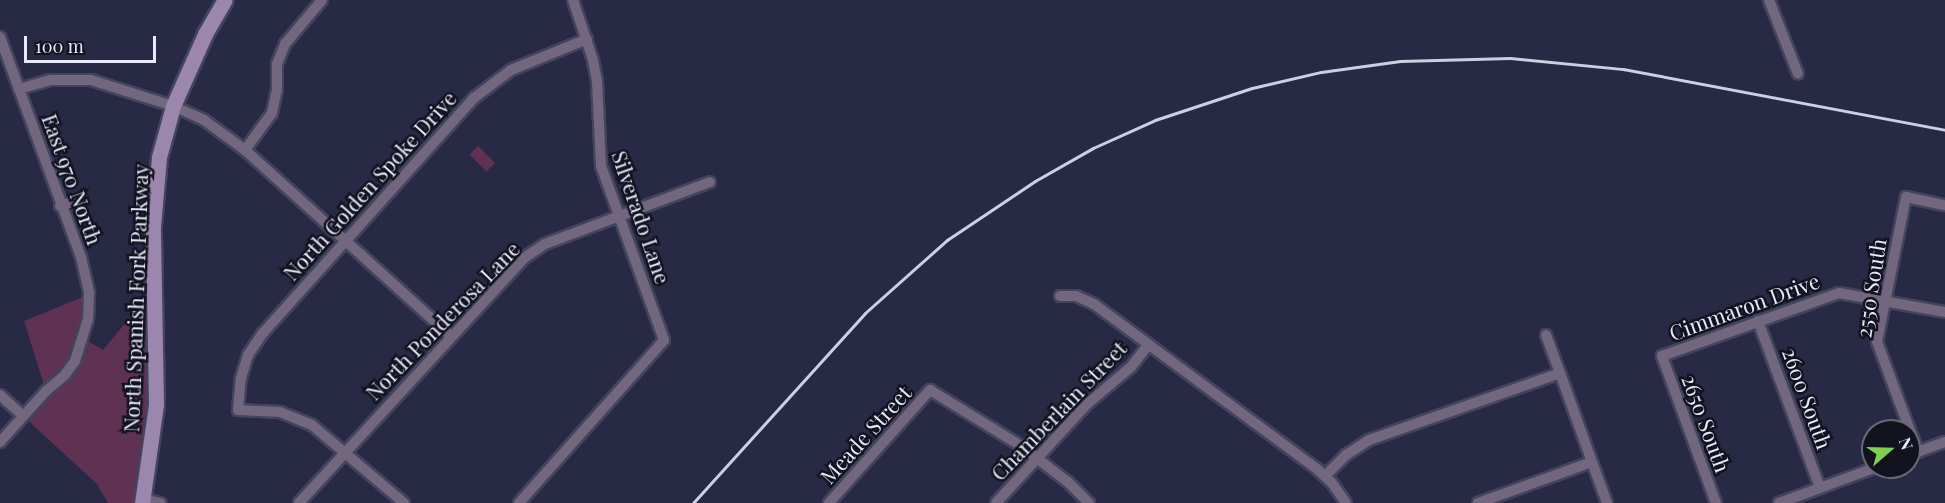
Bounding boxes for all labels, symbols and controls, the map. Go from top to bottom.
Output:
scale bar [27,24,159,62]
text: 100 m [35,34,84,58]
street label: North Golden Spoke Drive [277,85,461,285]
street label: East 970 North [38,110,108,248]
street label: Silverado Lane [607,147,677,287]
street label: North Spanish Fork Parkway [118,163,152,433]
street label: North Ponderosa Lane [360,235,524,405]
street label: 2550 South [1850,237,1890,339]
street label: Cimmaron Drive [1665,267,1823,345]
street label: Chamberlain Street [985,335,1131,485]
street label: 2600 South [1778,344,1838,452]
street label: 2650 South [1678,371,1736,475]
street label: Meade Street [814,380,916,488]
north arrow [1861,419,1921,479]
text: N [1895,434,1918,452]

